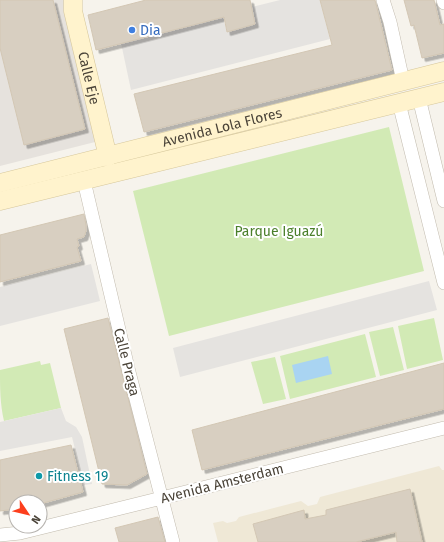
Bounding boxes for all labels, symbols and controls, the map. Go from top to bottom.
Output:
place label: Dia [140,22,161,39]
marker: Dia [127,25,137,35]
street label: Calle Eje [74,50,103,106]
street label: Avenida Lola Flores [161,104,284,151]
park label: Parque Iguazú [235,223,323,240]
street label: Calle Praga [110,326,143,398]
street label: Avenida Amsterdam [159,460,285,507]
place label: Fitness 19 [47,468,108,485]
marker: Fitness 19 [34,471,44,481]
north arrow [8,494,48,534]
text: N [28,513,43,526]

